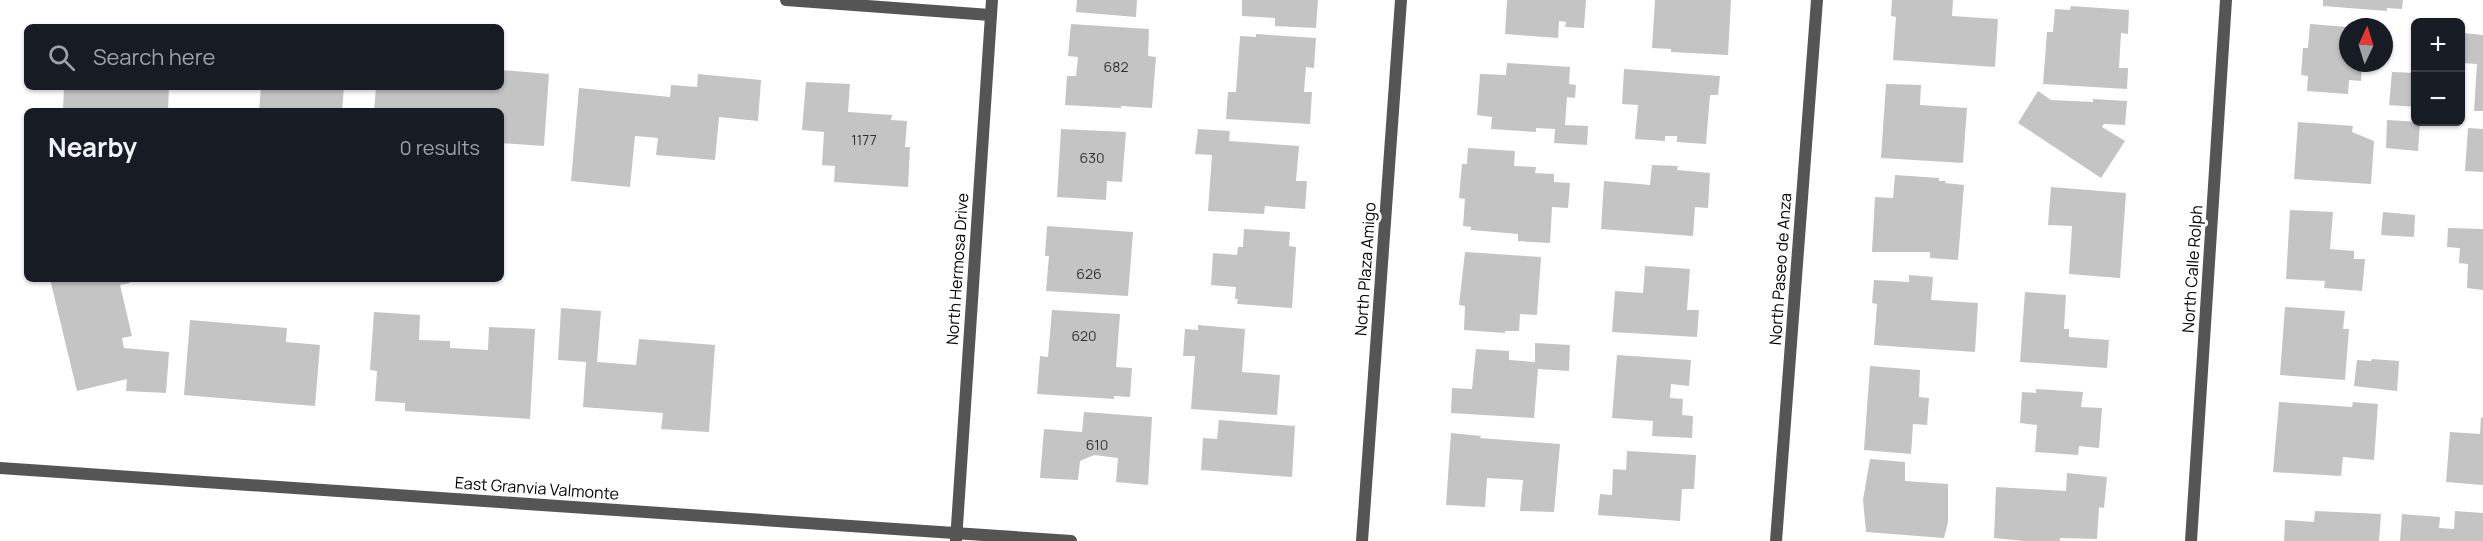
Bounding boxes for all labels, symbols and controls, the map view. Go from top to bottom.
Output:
north arrow [2339,18,2393,72]
map controls [2411,18,2465,126]
button: + [2411,18,2465,72]
search box [24,24,504,90]
icon: search [45,41,78,74]
text: Search here [93,42,215,72]
house number: 682 [1104,57,1128,76]
button: − [2411,72,2465,126]
text: Nearby [48,129,137,165]
house number: 1177 [851,130,877,149]
text: 0 results [400,134,480,161]
house number: 630 [1080,148,1104,167]
street label: North Hermosa Drive [941,192,973,346]
street label: North Paseo de Anza [1764,192,1796,346]
street label: North Plaza Amigo [1349,201,1381,337]
street label: North Calle Rolph [2177,204,2207,334]
house number: 626 [1076,264,1102,283]
house number: 620 [1071,326,1097,345]
house number: 610 [1086,435,1108,454]
street label: East Granvia Valmonte [454,471,620,505]

